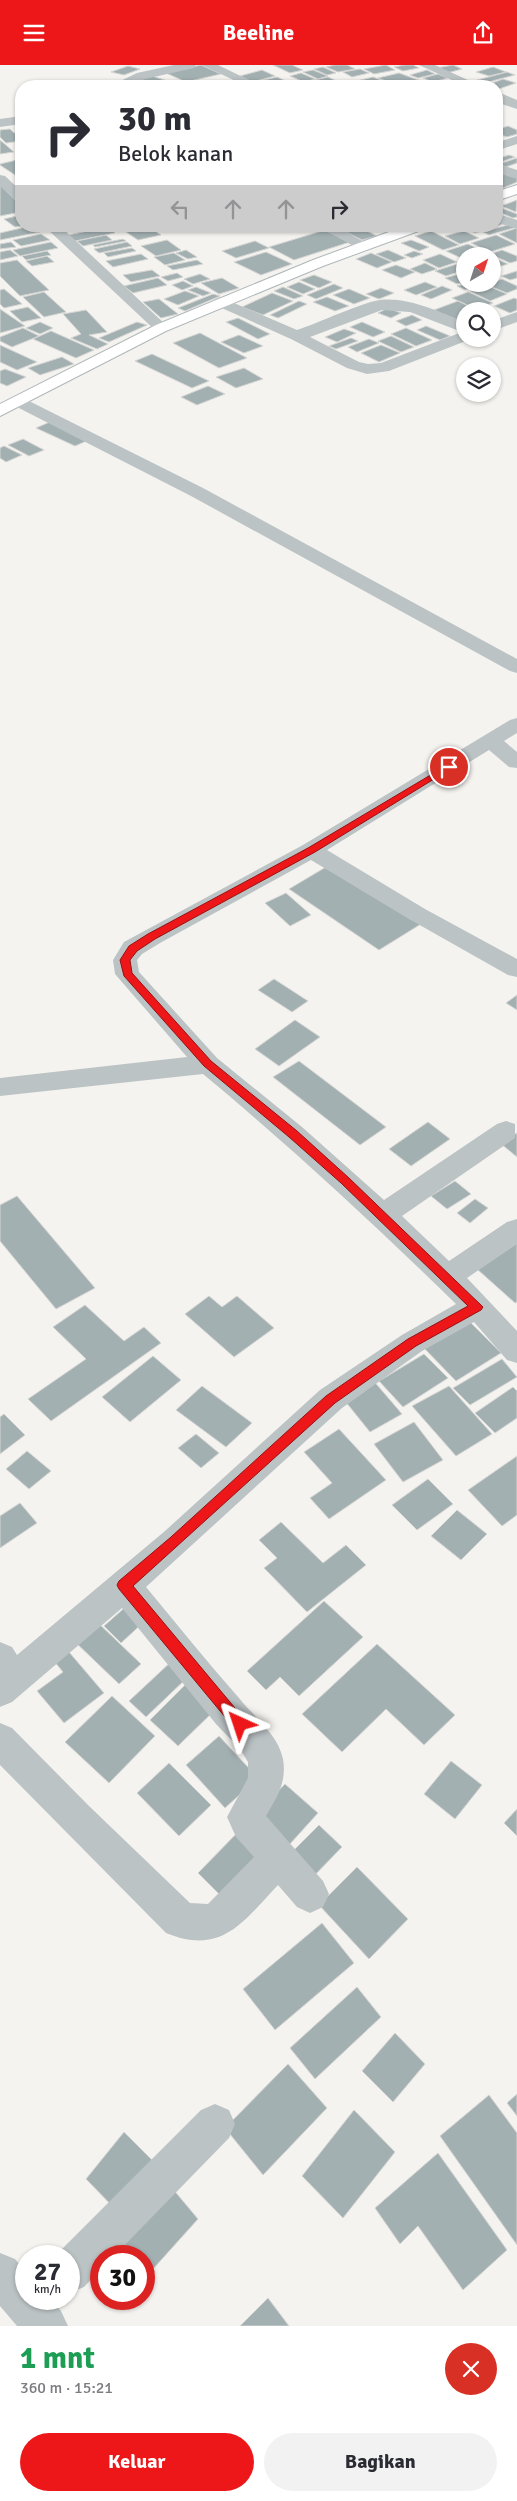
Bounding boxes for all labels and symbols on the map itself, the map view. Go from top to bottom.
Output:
north arrow [456,247,501,293]
pin [428,746,470,788]
position arrow [213,1697,265,1749]
speed limit sign: 30 [90,2245,155,2310]

